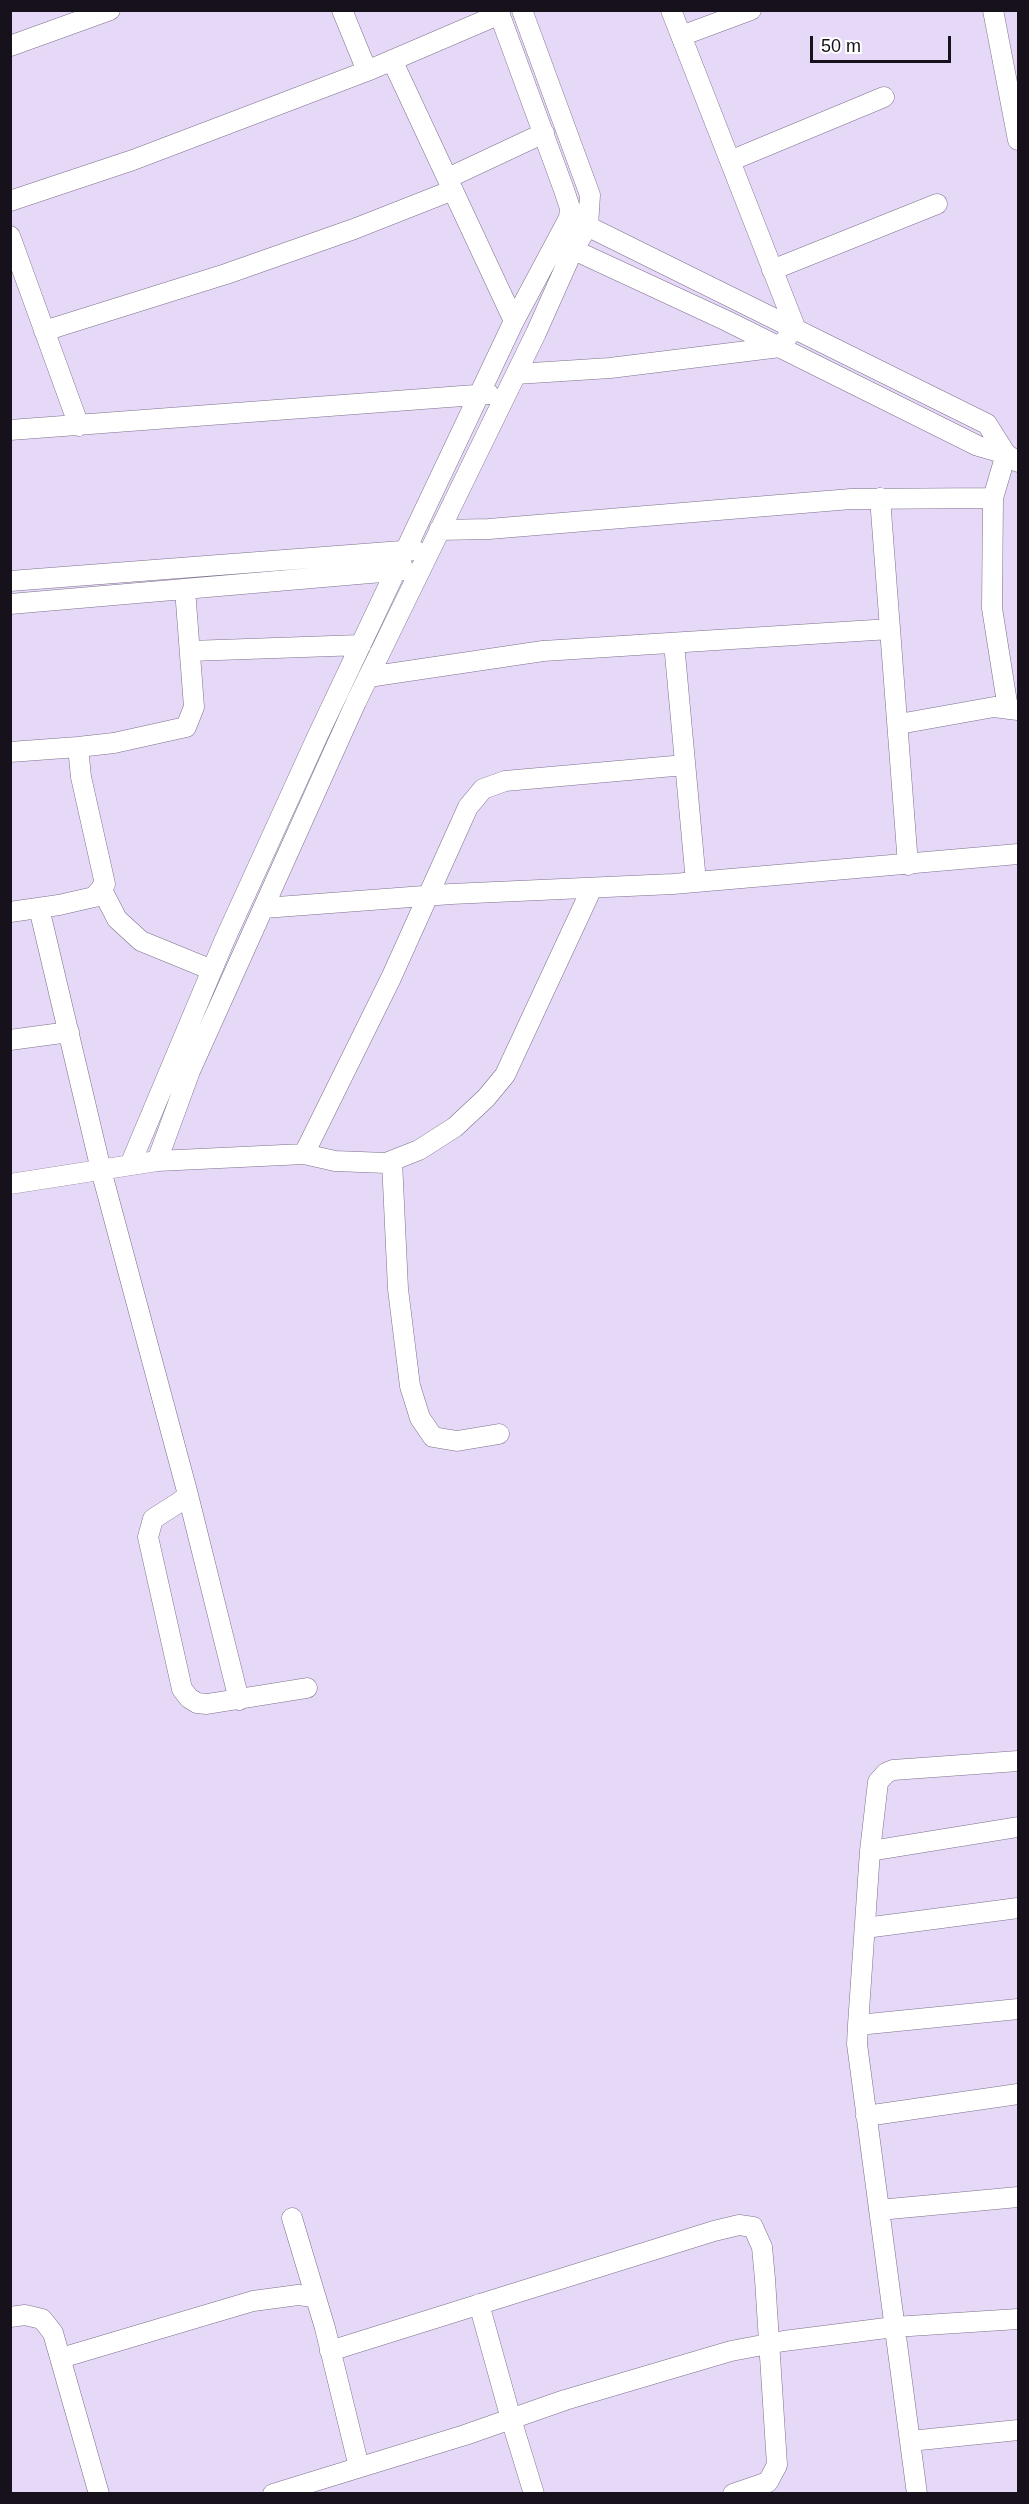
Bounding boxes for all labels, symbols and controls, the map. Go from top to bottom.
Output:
scale bar [813,24,954,62]
text: 50 m [821,36,861,56]

